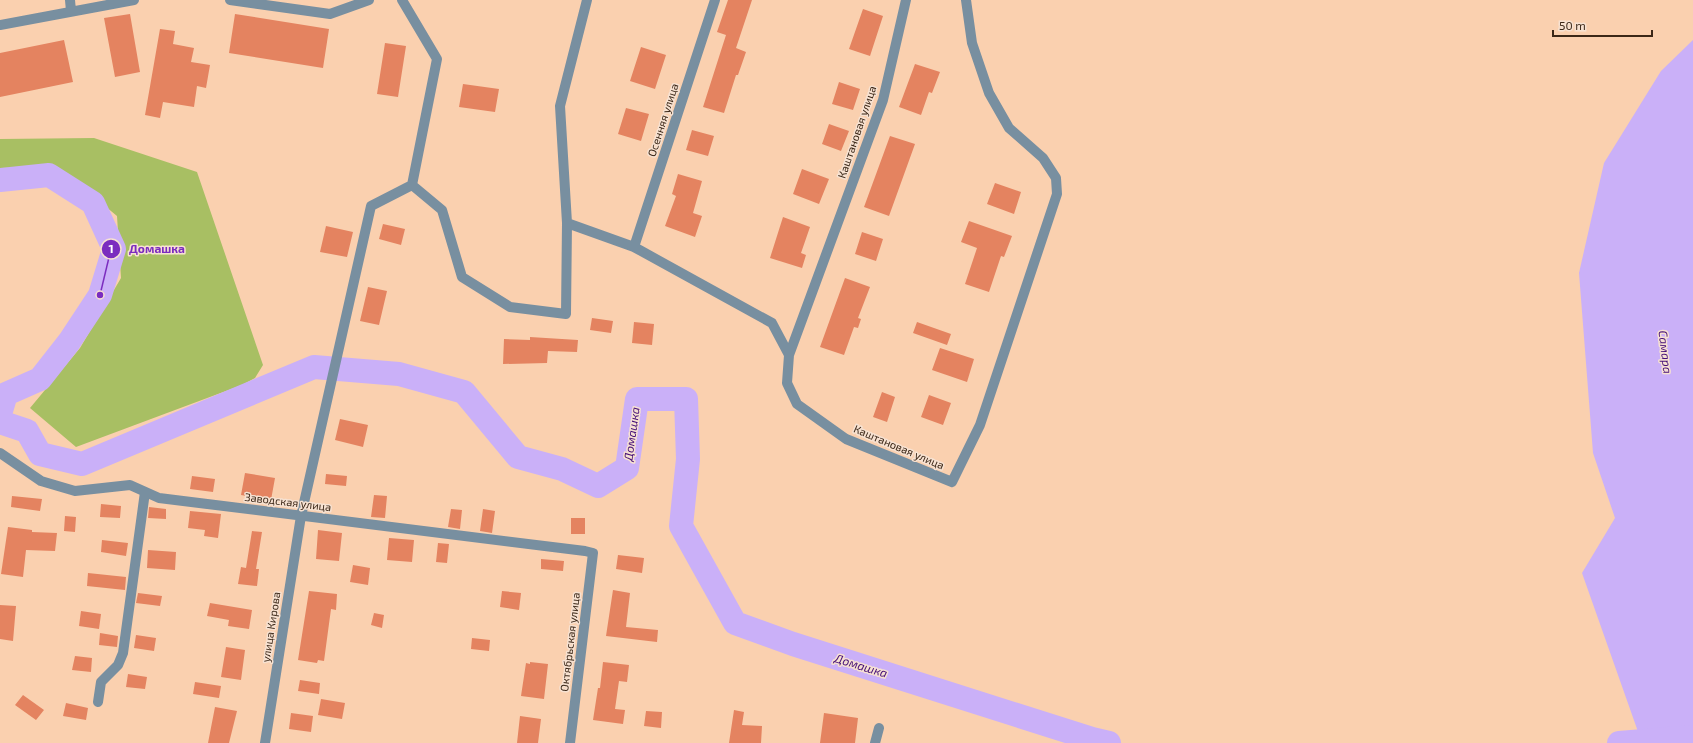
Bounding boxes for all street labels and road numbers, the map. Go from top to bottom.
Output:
street label: Осенняя улица [645,81,681,159]
street label: Каштановая улица [835,84,879,180]
street label: Каштановая улица [852,422,946,472]
street label: Заводская улица [244,490,332,514]
street label: улица Кирова [259,591,283,663]
street label: Октябрьская улица [557,592,583,692]

